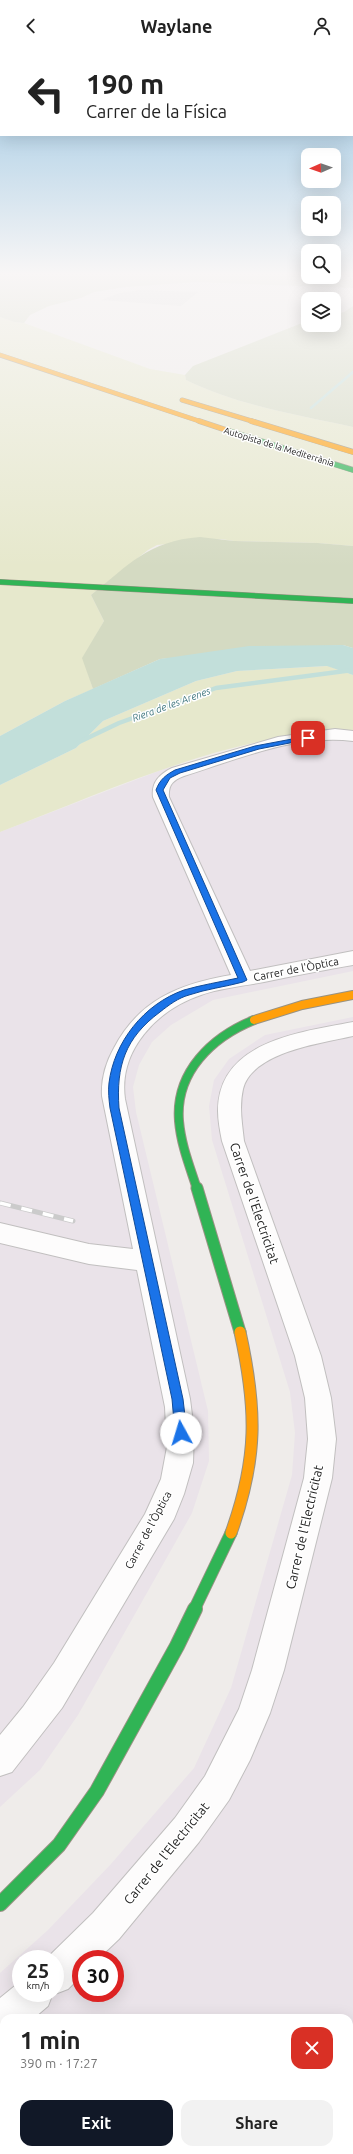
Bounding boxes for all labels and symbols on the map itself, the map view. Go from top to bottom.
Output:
north arrow [301,148,341,188]
street label: Autopista de la Mediterrània [223,425,335,469]
water label: Riera de les Arenes [131,685,213,724]
pin [291,721,325,755]
street label: Carrer de l'Òptica [252,954,340,983]
street label: Carrer de l'Electricitat [228,1141,282,1265]
position arrow [160,1412,202,1454]
street label: Carrer de l'Electricitat [283,1464,325,1590]
street label: Carrer de l'Òptica [121,1488,174,1571]
street label: Carrer de l'Electricitat [121,1799,211,1907]
speed limit sign: 30 [72,1950,124,2002]

